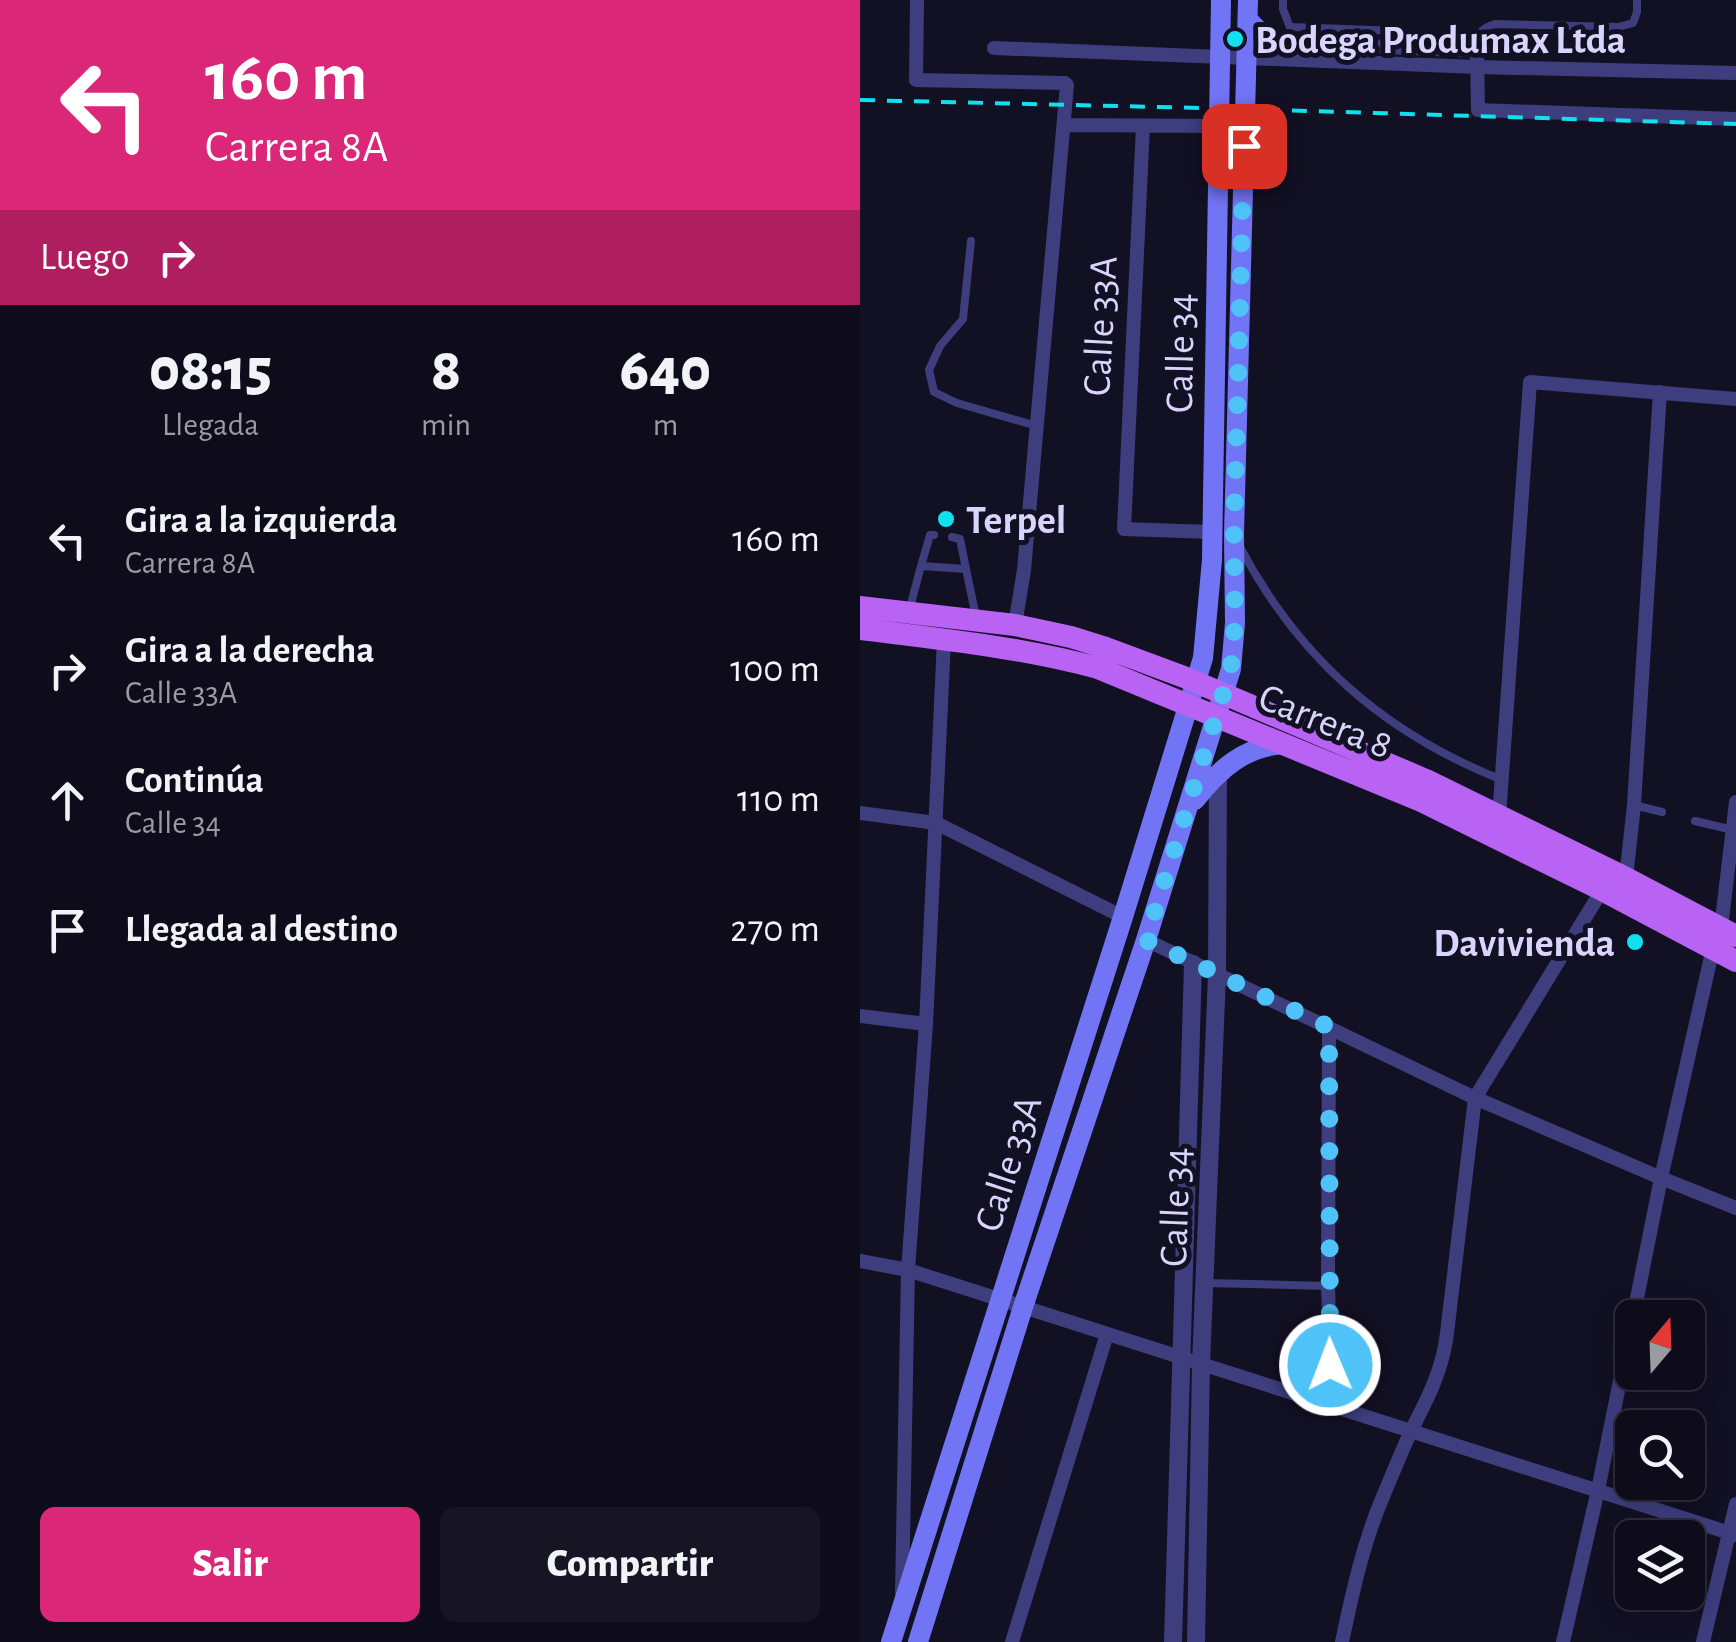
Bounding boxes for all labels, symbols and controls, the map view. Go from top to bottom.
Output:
place label: Bodega Produmax Ltda [1255,21,1626,61]
marker: Bodega Produmax Ltda [1224,28,1246,50]
icon: left [40,40,170,170]
text: 160 m [205,43,368,113]
pin [1202,104,1287,189]
icon: arrive [1217,119,1272,174]
text: Carrera 8A [205,125,388,170]
icon: right [149,230,204,285]
text: Luego [40,239,129,277]
street label: Calle 33A [1077,255,1125,397]
street label: Calle 34 [1160,293,1202,413]
text: 08:15 [149,341,272,401]
text: 8 [431,341,461,401]
text: 640 [620,341,711,401]
text: Llegada [162,409,259,441]
text: min [421,409,471,441]
text: m [653,409,678,441]
place label: Terpel [966,501,1066,541]
text: Gira a la izquierda [125,502,397,540]
marker: Terpel [935,508,957,530]
icon: left [40,513,95,568]
text: 160 m [732,521,820,559]
text: Carrera 8A [125,547,255,579]
text: Gira a la derecha [125,632,375,670]
icon: right [40,643,95,698]
text: 100 m [730,651,820,689]
text: Calle 33A [125,677,237,709]
street label: Carrera 8 [1253,677,1398,767]
text: Continúa [125,762,264,800]
icon: ahead [40,773,95,828]
text: 110 m [737,781,820,819]
text: Calle 34 [125,807,221,839]
icon: arrive [40,903,95,958]
text: Llegada al destino [125,911,398,949]
text: 270 m [730,911,820,949]
place label: Davivienda [1433,924,1615,964]
marker: Davivienda [1624,931,1646,953]
street label: Calle 33A [968,1091,1050,1236]
street label: Calle 34 [1154,1147,1198,1268]
north arrow [1615,1300,1705,1390]
map controls [1615,1300,1705,1610]
position arrow [1278,1313,1382,1417]
button: search [1615,1410,1705,1500]
button: Salir [40,1507,420,1622]
button: Compartir [440,1507,820,1622]
button: layers [1615,1520,1705,1610]

